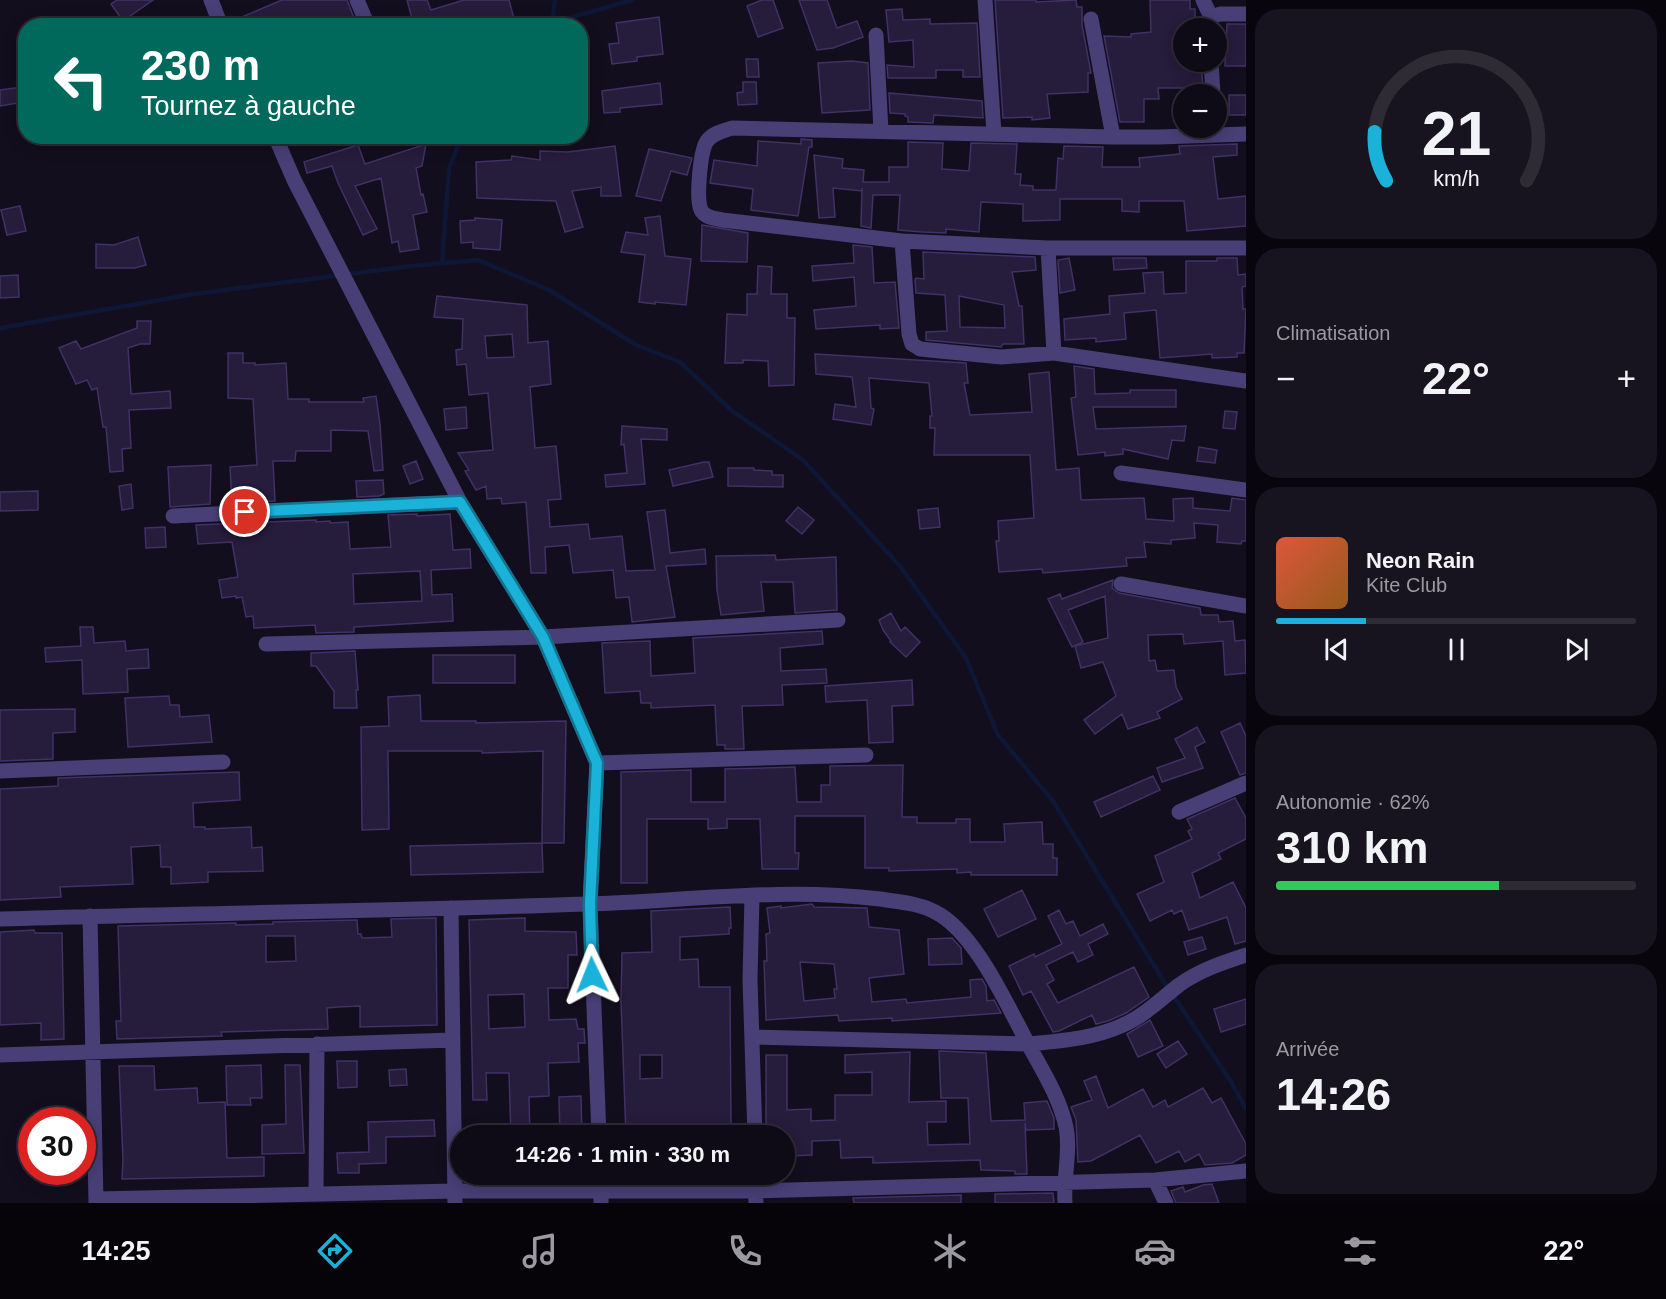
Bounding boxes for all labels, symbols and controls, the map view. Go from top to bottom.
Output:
map controls [1173,18,1227,138]
button: + [1173,18,1227,72]
icon: left [42,42,120,120]
text: 230 m [141,42,260,89]
button: − [1173,84,1227,138]
text: Tournez à gauche [141,91,356,121]
text: 21 [1421,99,1491,168]
text: km/h [1433,167,1479,191]
text: Climatisation [1276,322,1390,344]
text: 22° [1422,353,1490,404]
text: − [1276,360,1295,397]
text: + [1617,360,1636,397]
pin [219,486,270,537]
icon: arrive [228,495,261,528]
text: Neon Rain [1366,548,1475,573]
text: Kite Club [1366,574,1447,596]
icon: previous [1320,633,1353,666]
icon: pause [1440,633,1473,666]
icon: next [1560,633,1593,666]
text: Autonomie · 62% [1276,791,1429,813]
text: 310 km [1276,822,1429,873]
position arrow [560,943,624,1007]
text: Arrivée [1276,1038,1339,1060]
text: 14:26 [1276,1069,1391,1120]
speed limit sign: 30 [18,1107,96,1185]
text: 14:26 · 1 min · 330 m [515,1142,730,1167]
icon: directions [314,1230,356,1272]
icon: music [519,1230,561,1272]
icon: phone [724,1230,766,1272]
icon: climate [929,1230,971,1272]
icon: car [1134,1230,1176,1272]
icon: filters [1339,1230,1381,1272]
text: 14:25 [82,1236,151,1266]
text: 22° [1544,1236,1584,1266]

